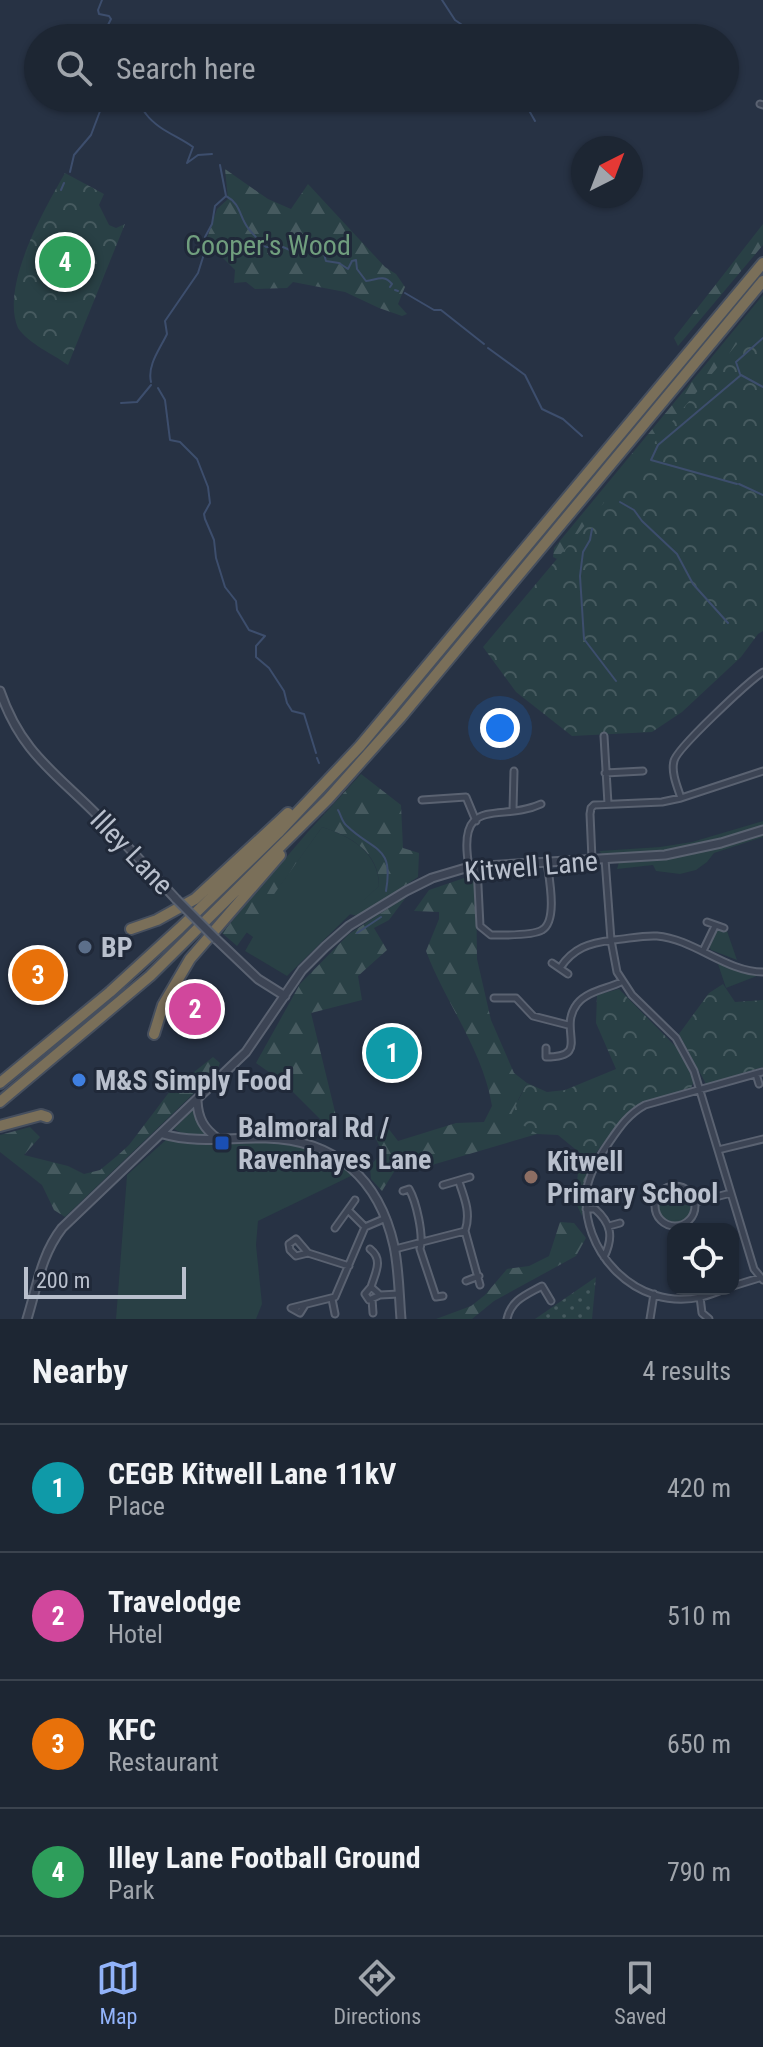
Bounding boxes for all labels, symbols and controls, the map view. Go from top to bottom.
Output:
search box [24,24,739,112]
icon: search [52,46,96,90]
text: Search here [116,51,256,86]
north arrow [571,136,643,208]
park label: Cooper's Wood [185,229,351,262]
pin: 4 [39,232,91,292]
your location [480,708,520,748]
street label: Illey Lane [84,803,180,901]
street label: Kitwell Lane [463,844,599,889]
place label: BP [101,931,133,964]
marker: BP [76,938,94,956]
pin: 3 [12,945,64,1005]
pin: 2 [169,979,221,1039]
pin: 1 [366,1023,418,1083]
place label: M&S Simply Food [95,1064,292,1097]
marker: M&S Simply Food [70,1071,88,1089]
place label: Balmoral Rd / Ravenhayes Lane [238,1111,431,1176]
marker: Balmoral Rd / Ravenhayes Lane [213,1134,231,1152]
place label: Kitwell Primary School [547,1145,718,1210]
marker: Kitwell Primary School [522,1168,540,1186]
map controls [667,1223,739,1295]
button: locate [667,1223,739,1295]
scale bar [24,1263,186,1299]
text: 200 m [36,1268,90,1293]
text: Nearby [32,1351,128,1391]
text: 4 results [642,1356,731,1386]
text: CEGB Kitwell Lane 11kV [108,1456,396,1491]
text: 1 [51,1473,65,1503]
text: 420 m [667,1473,731,1503]
text: Place [108,1491,165,1521]
text: Travelodge [108,1584,241,1619]
text: 2 [51,1601,65,1631]
text: 510 m [667,1601,731,1631]
text: Hotel [108,1619,163,1649]
text: KFC [108,1712,156,1747]
text: 3 [51,1729,65,1759]
text: 650 m [667,1729,731,1759]
text: Restaurant [108,1747,219,1777]
text: Illey Lane Football Ground [108,1840,421,1875]
text: 4 [51,1857,65,1887]
text: 790 m [667,1857,731,1887]
text: Park [108,1875,154,1905]
tab: Map [96,1956,140,2029]
tab: Directions [333,1956,421,2029]
tab: Saved [614,1956,667,2029]

